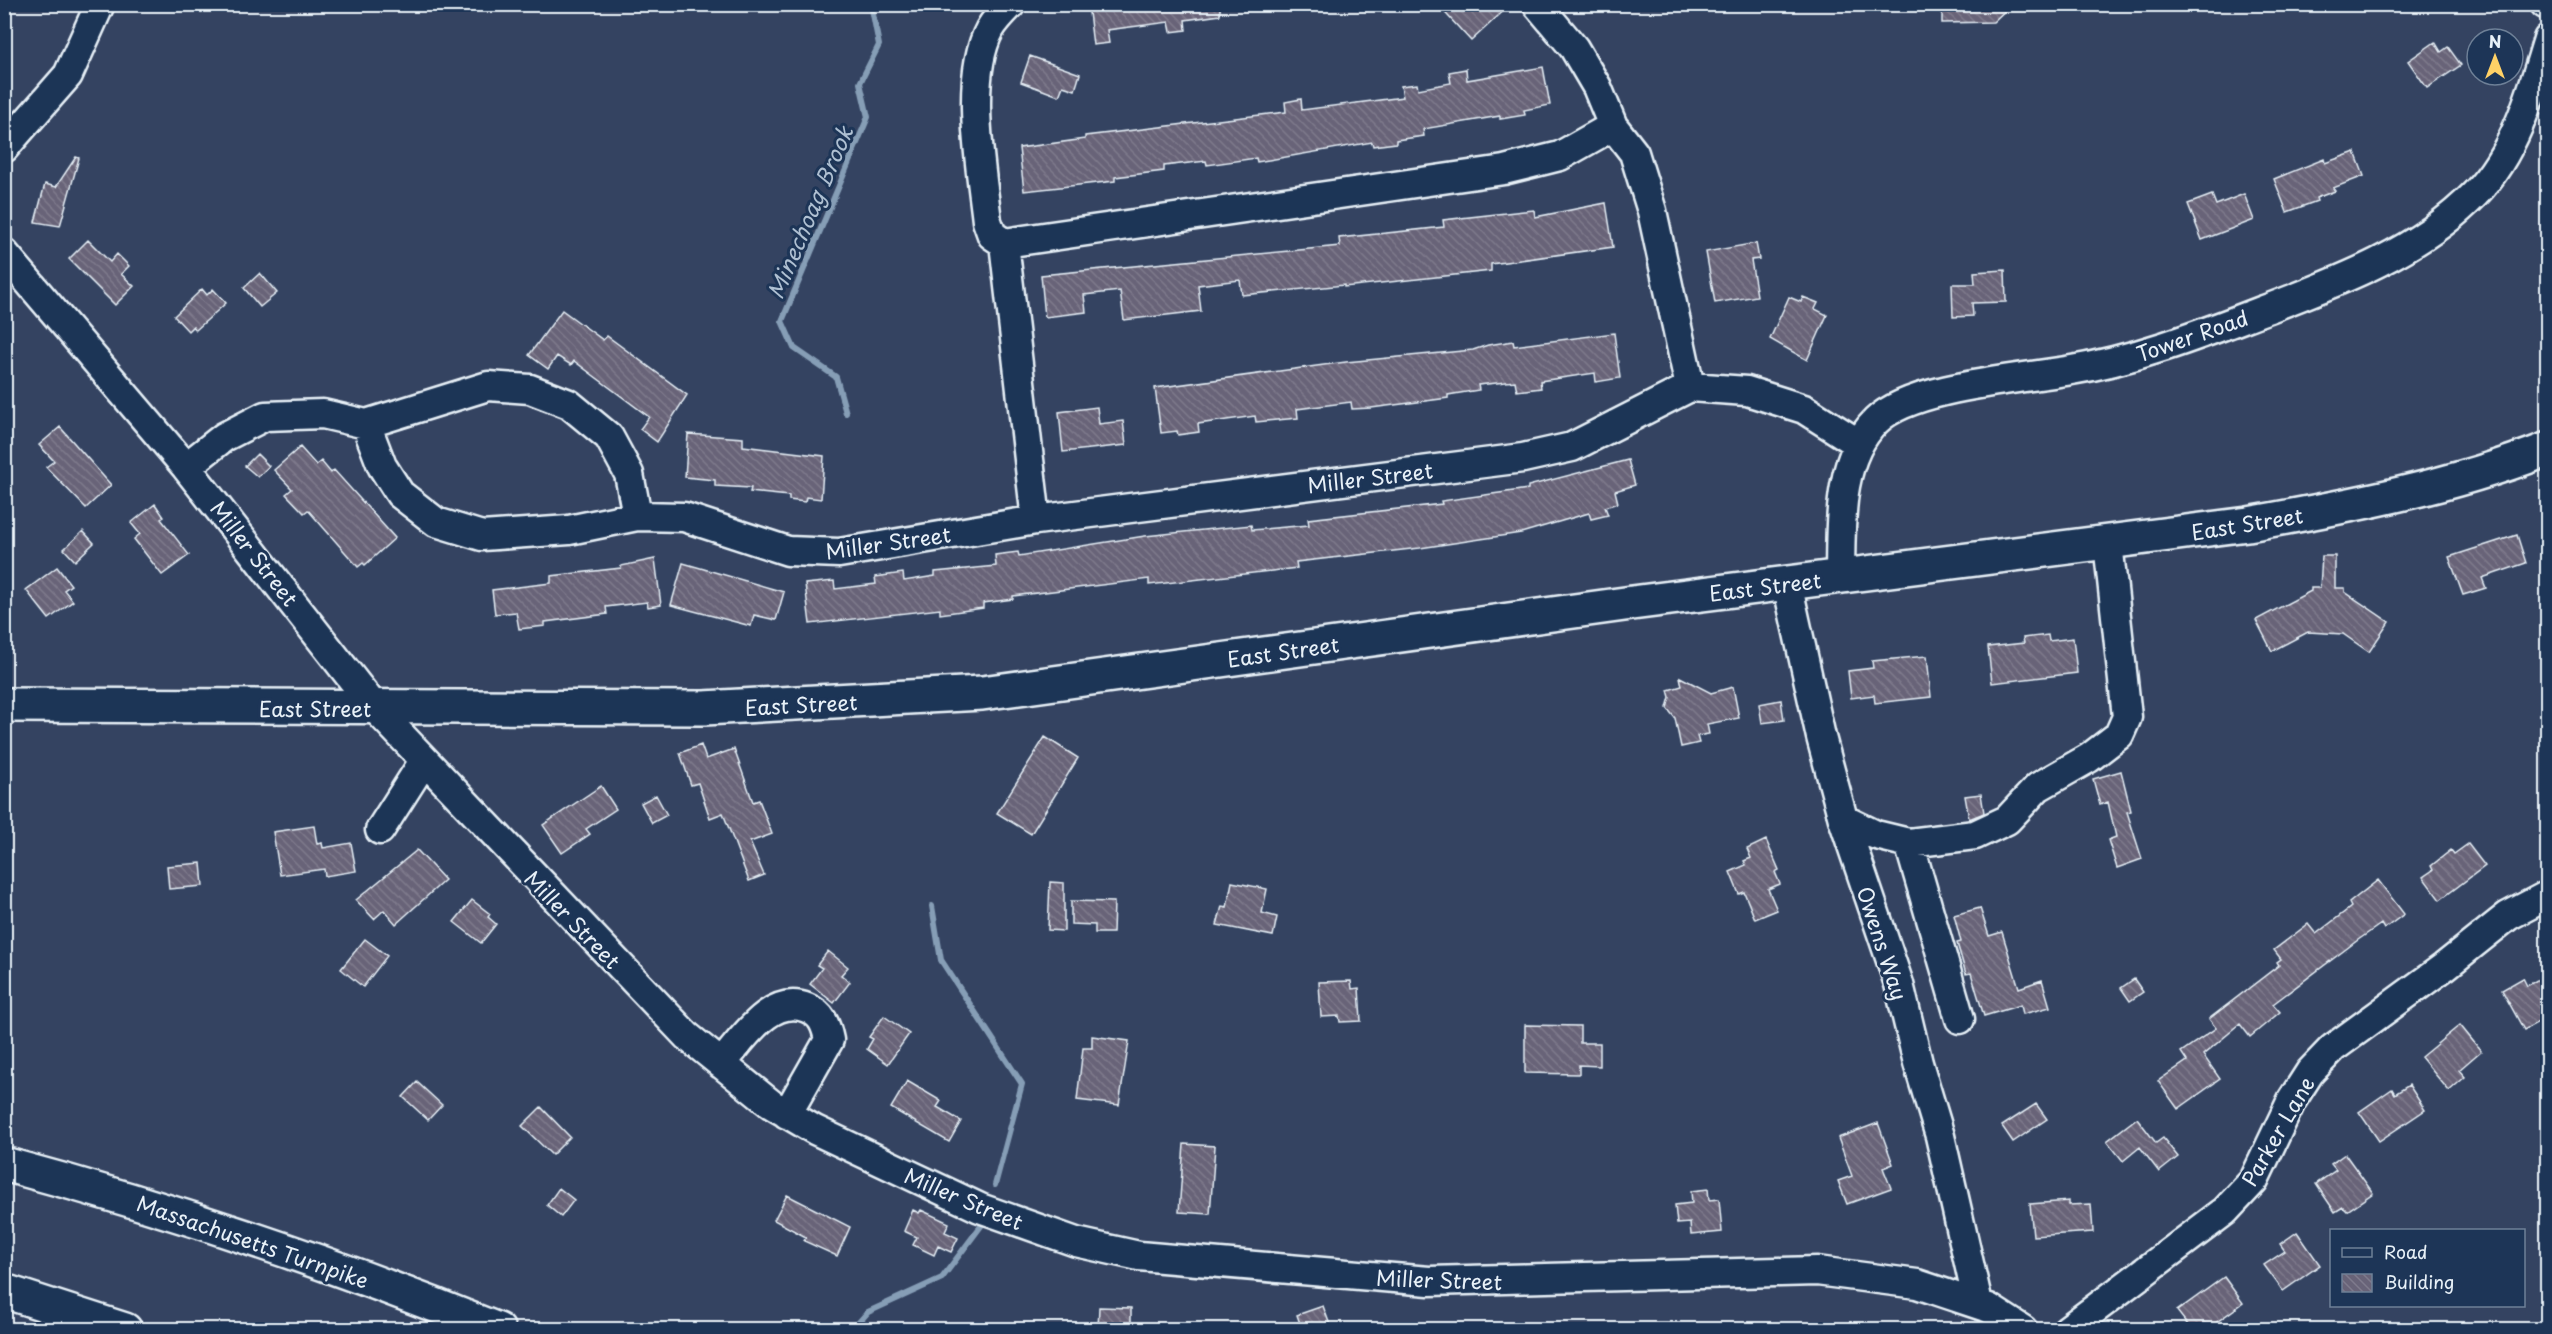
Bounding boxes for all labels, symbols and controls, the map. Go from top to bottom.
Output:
north arrow [2465,27,2525,87]
text: N [2489,29,2501,53]
water label: Minechoag Brook [758,119,861,303]
street label: Tower Road [2132,301,2252,369]
street label: Miller Street [1305,453,1435,501]
street label: Miller Street [204,493,306,613]
street label: East Street [2189,498,2305,548]
street label: Miller Street [823,517,953,567]
street label: East Street [1707,563,1823,609]
street label: East Street [1225,627,1341,675]
street label: East Street [744,685,858,723]
street label: East Street [259,692,371,724]
street label: Miller Street [518,863,628,975]
street label: Owens Way [1850,882,1916,1004]
street label: Parker Lane [2233,1070,2321,1192]
street label: Miller Street [900,1159,1028,1237]
street label: Massachusetts Turnpike [133,1186,373,1296]
legend [2330,1229,2525,1307]
text: Road [2384,1238,2428,1265]
street label: Miller Street [1375,1261,1503,1297]
text: Building [2384,1268,2454,1295]

